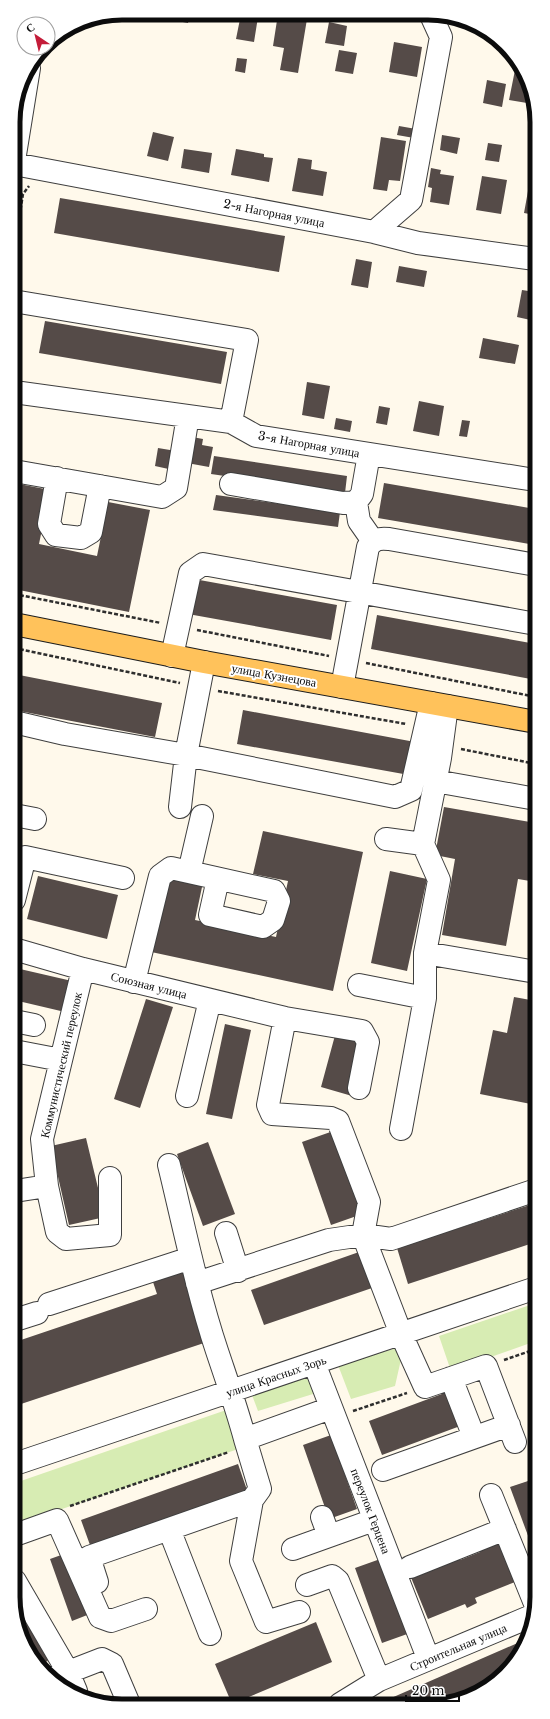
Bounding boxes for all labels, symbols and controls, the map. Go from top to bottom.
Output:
north arrow [16,16,56,56]
text: С [23,20,38,36]
street label: 2-я Нагорная улица [222,196,327,230]
street label: 3-я Нагорная улица [257,428,362,460]
street label: улица Кузнецова [230,660,318,690]
street label: Союзная улица [109,968,189,1002]
street label: Коммунистический переулок [37,990,85,1139]
street label: улица Красных Зорь [224,1352,329,1400]
street label: переулок Герцена [348,1466,394,1556]
street label: Строительная улица [407,1620,509,1674]
scale bar [406,1677,459,1703]
text: 20 m [412,1683,444,1698]

